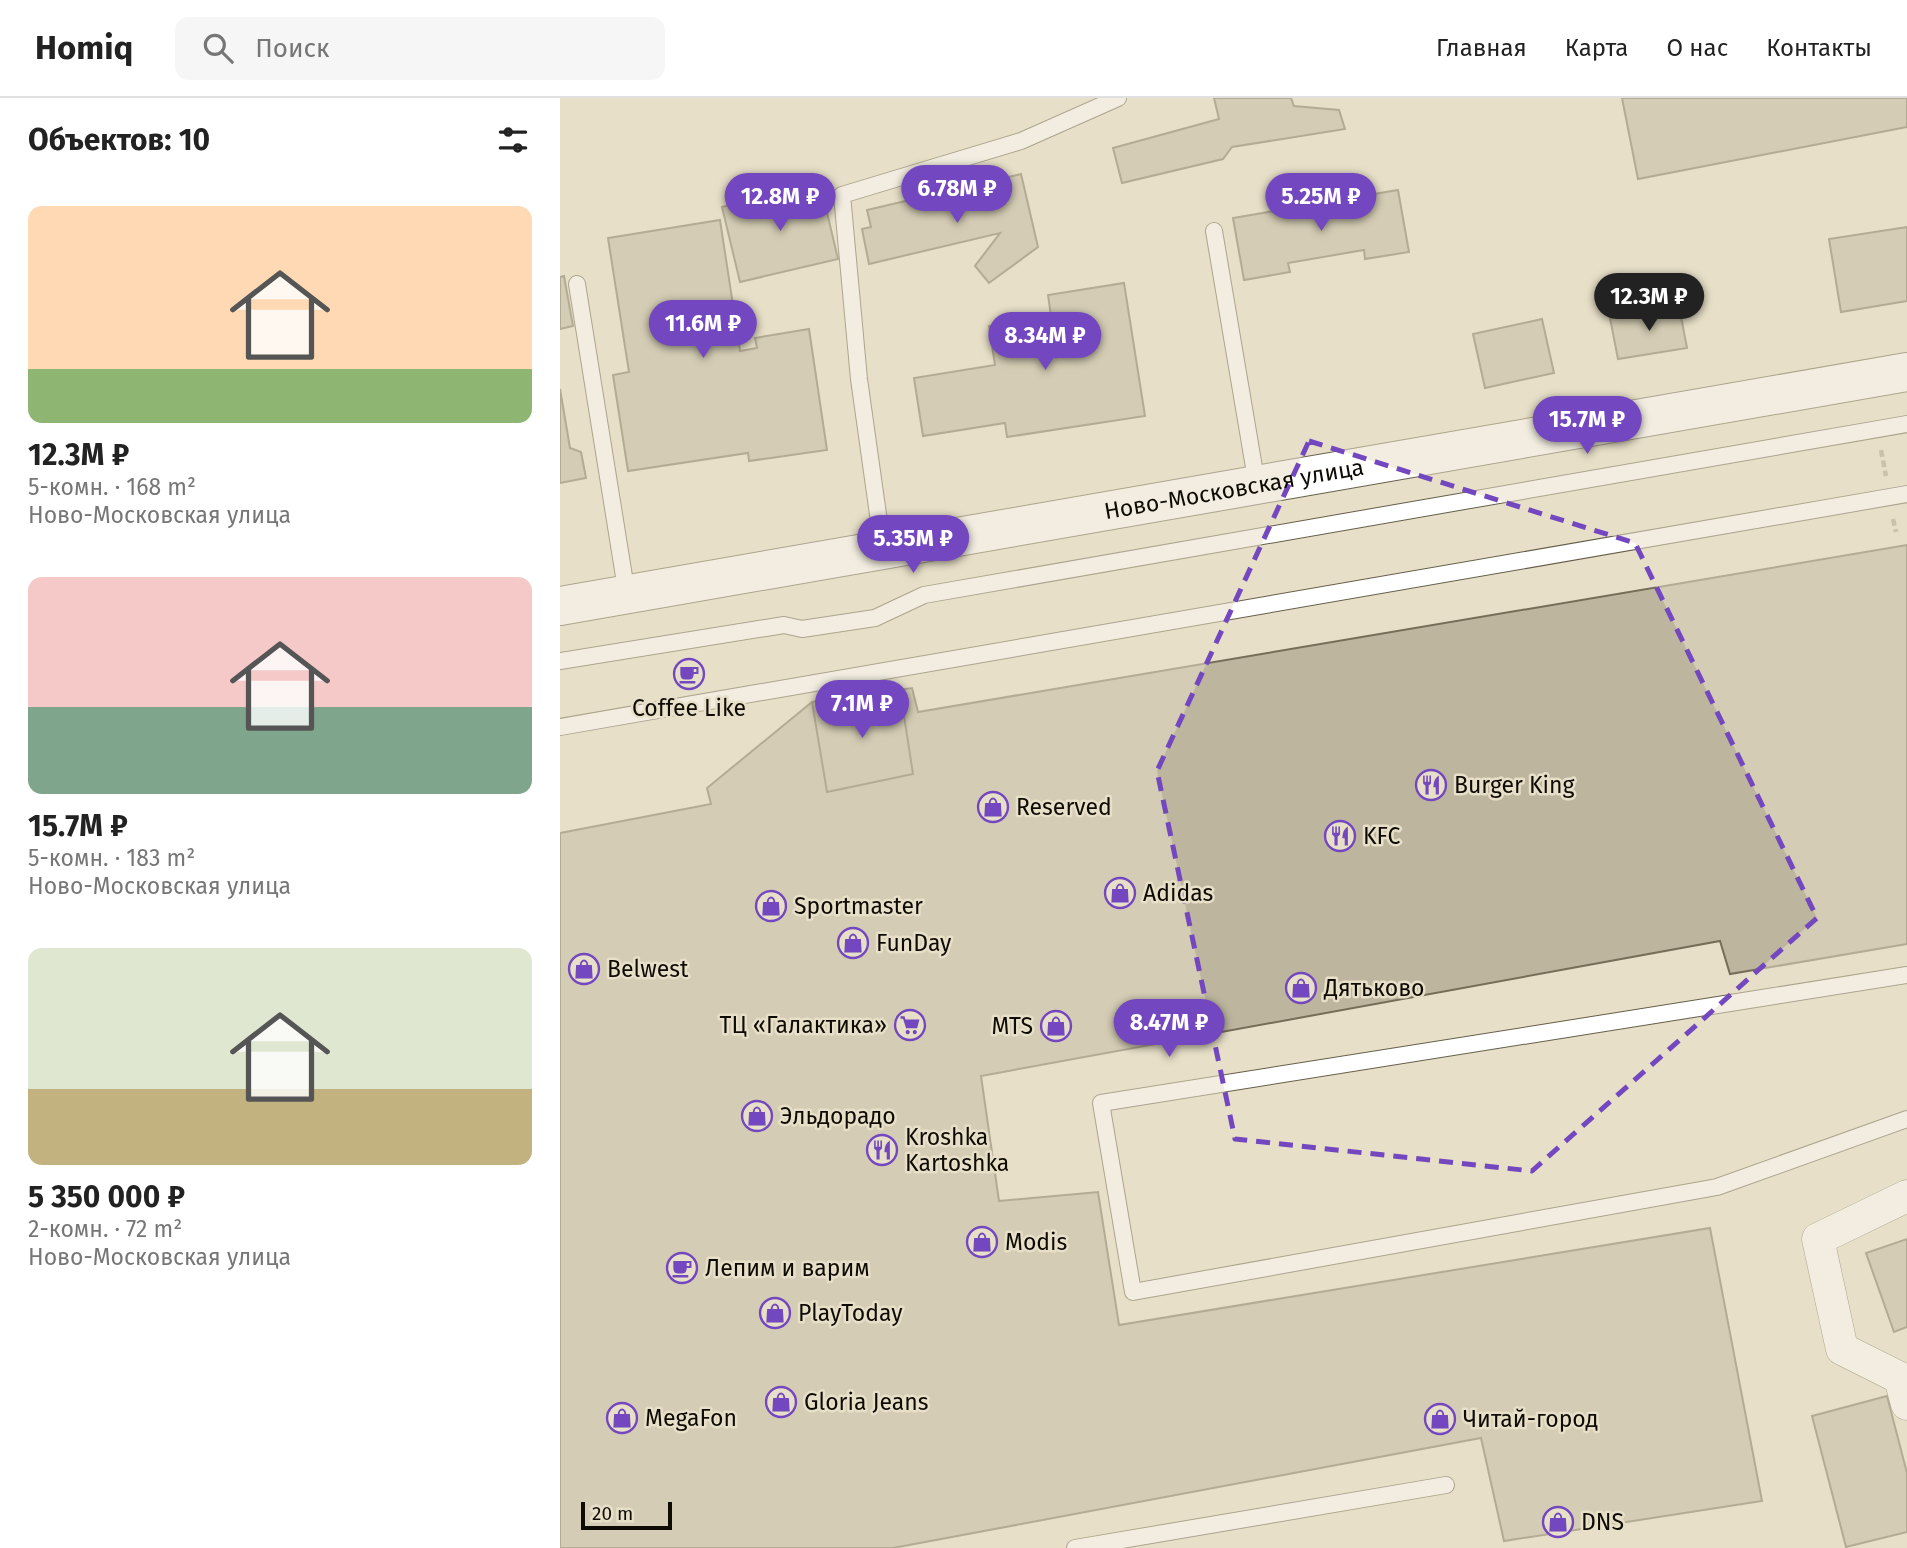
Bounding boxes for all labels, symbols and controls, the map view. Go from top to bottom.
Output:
search box [175,17,665,80]
text: Homiq [35,28,133,68]
icon: search [199,29,237,67]
text: Поиск [255,33,330,64]
text: Главная [1436,34,1527,62]
text: Карта [1565,34,1628,62]
text: О нас [1666,34,1728,62]
text: Контакты [1766,34,1872,62]
icon: filters [494,121,532,159]
text: Объектов: 10 [28,122,210,158]
pin: 6.78M ₽ [892,166,1022,225]
pin: 12.8M ₽ [715,174,845,233]
text: 6.78M ₽ [917,174,997,202]
pin: 5.25M ₽ [1256,174,1386,233]
text: 12.8M ₽ [741,182,819,210]
text: 5.25M ₽ [1281,182,1361,210]
icon: home [217,252,343,378]
pin: 12.3M ₽ [1584,274,1714,333]
text: 12.3M ₽ [1610,282,1688,310]
pin: 11.6M ₽ [638,300,768,360]
text: 11.6M ₽ [665,309,741,337]
pin: 8.34M ₽ [980,313,1110,372]
text: 8.34M ₽ [1004,321,1086,349]
pin: 15.7M ₽ [1522,396,1652,456]
text: 15.7M ₽ [1549,405,1625,433]
text: 12.3M ₽ [28,437,129,473]
street label: Ново-Московская улица [1102,453,1366,525]
text: 5-комн. · 168 m² [28,473,196,501]
text: Ново-Московская улица [28,501,291,529]
pin: 5.35M ₽ [848,516,978,575]
text: 5.35M ₽ [873,524,953,552]
icon: home [217,623,343,749]
cafe icon: Coffee Like [672,657,706,691]
pin: 7.1M ₽ [805,680,919,740]
text: 7.1M ₽ [831,689,893,717]
place label: Coffee Like [632,694,746,722]
restaurant icon: Burger King [1414,768,1448,802]
place label: Burger King [1454,771,1575,799]
shop icon: Reserved [976,790,1010,824]
place label: Reserved [1016,793,1112,821]
text: 15.7M ₽ [28,808,128,844]
restaurant icon: KFC [1323,819,1357,853]
place label: KFC [1363,822,1400,850]
text: 5-комн. · 183 m² [28,844,195,872]
text: Ново-Московская улица [28,872,291,900]
shop icon: Adidas [1103,876,1137,910]
place label: Adidas [1143,879,1213,907]
shop icon: Sportmaster [754,889,788,923]
place label: Sportmaster [794,892,923,920]
shop icon: FunDay [836,926,870,960]
place label: FunDay [876,929,952,957]
shop icon: Belwest [567,952,601,986]
place label: Belwest [607,955,689,983]
shop icon: Дятьково [1284,971,1318,1005]
place label: Дятьково [1323,974,1424,1002]
icon: home [217,994,343,1120]
pin: 8.47M ₽ [1104,1000,1234,1059]
supermarket icon: ТЦ «Галактика» [893,1008,927,1042]
text: 8.47M ₽ [1130,1008,1208,1036]
shop icon: MTS [1039,1009,1073,1043]
place label: ТЦ «Галактика» [720,1011,887,1039]
place label: MTS [991,1012,1033,1040]
shop icon: Эльдорадо [740,1099,774,1133]
place label: Эльдорадо [780,1102,896,1130]
place label: Kroshka Kartoshka [905,1123,1009,1177]
restaurant icon: Kroshka Kartoshka [865,1133,899,1167]
text: 5 350 000 ₽ [28,1179,185,1215]
text: 2-комн. · 72 m² [28,1215,182,1243]
shop icon: Modis [965,1225,999,1259]
place label: Modis [1005,1228,1067,1256]
text: Ново-Московская улица [28,1243,291,1271]
cafe icon: Лепим и варим [665,1251,699,1285]
place label: Лепим и варим [705,1254,870,1282]
shop icon: PlayToday [758,1296,792,1330]
place label: PlayToday [798,1299,903,1327]
shop icon: Gloria Jeans [764,1385,798,1419]
place label: Gloria Jeans [804,1388,929,1416]
shop icon: MegaFon [605,1401,639,1435]
shop icon: Читай-город [1423,1402,1457,1436]
place label: MegaFon [645,1404,737,1432]
place label: Читай-город [1463,1405,1598,1433]
scale bar [581,1499,672,1531]
text: 20 m [592,1502,633,1525]
shop icon: DNS [1541,1505,1575,1539]
place label: DNS [1581,1508,1624,1536]

